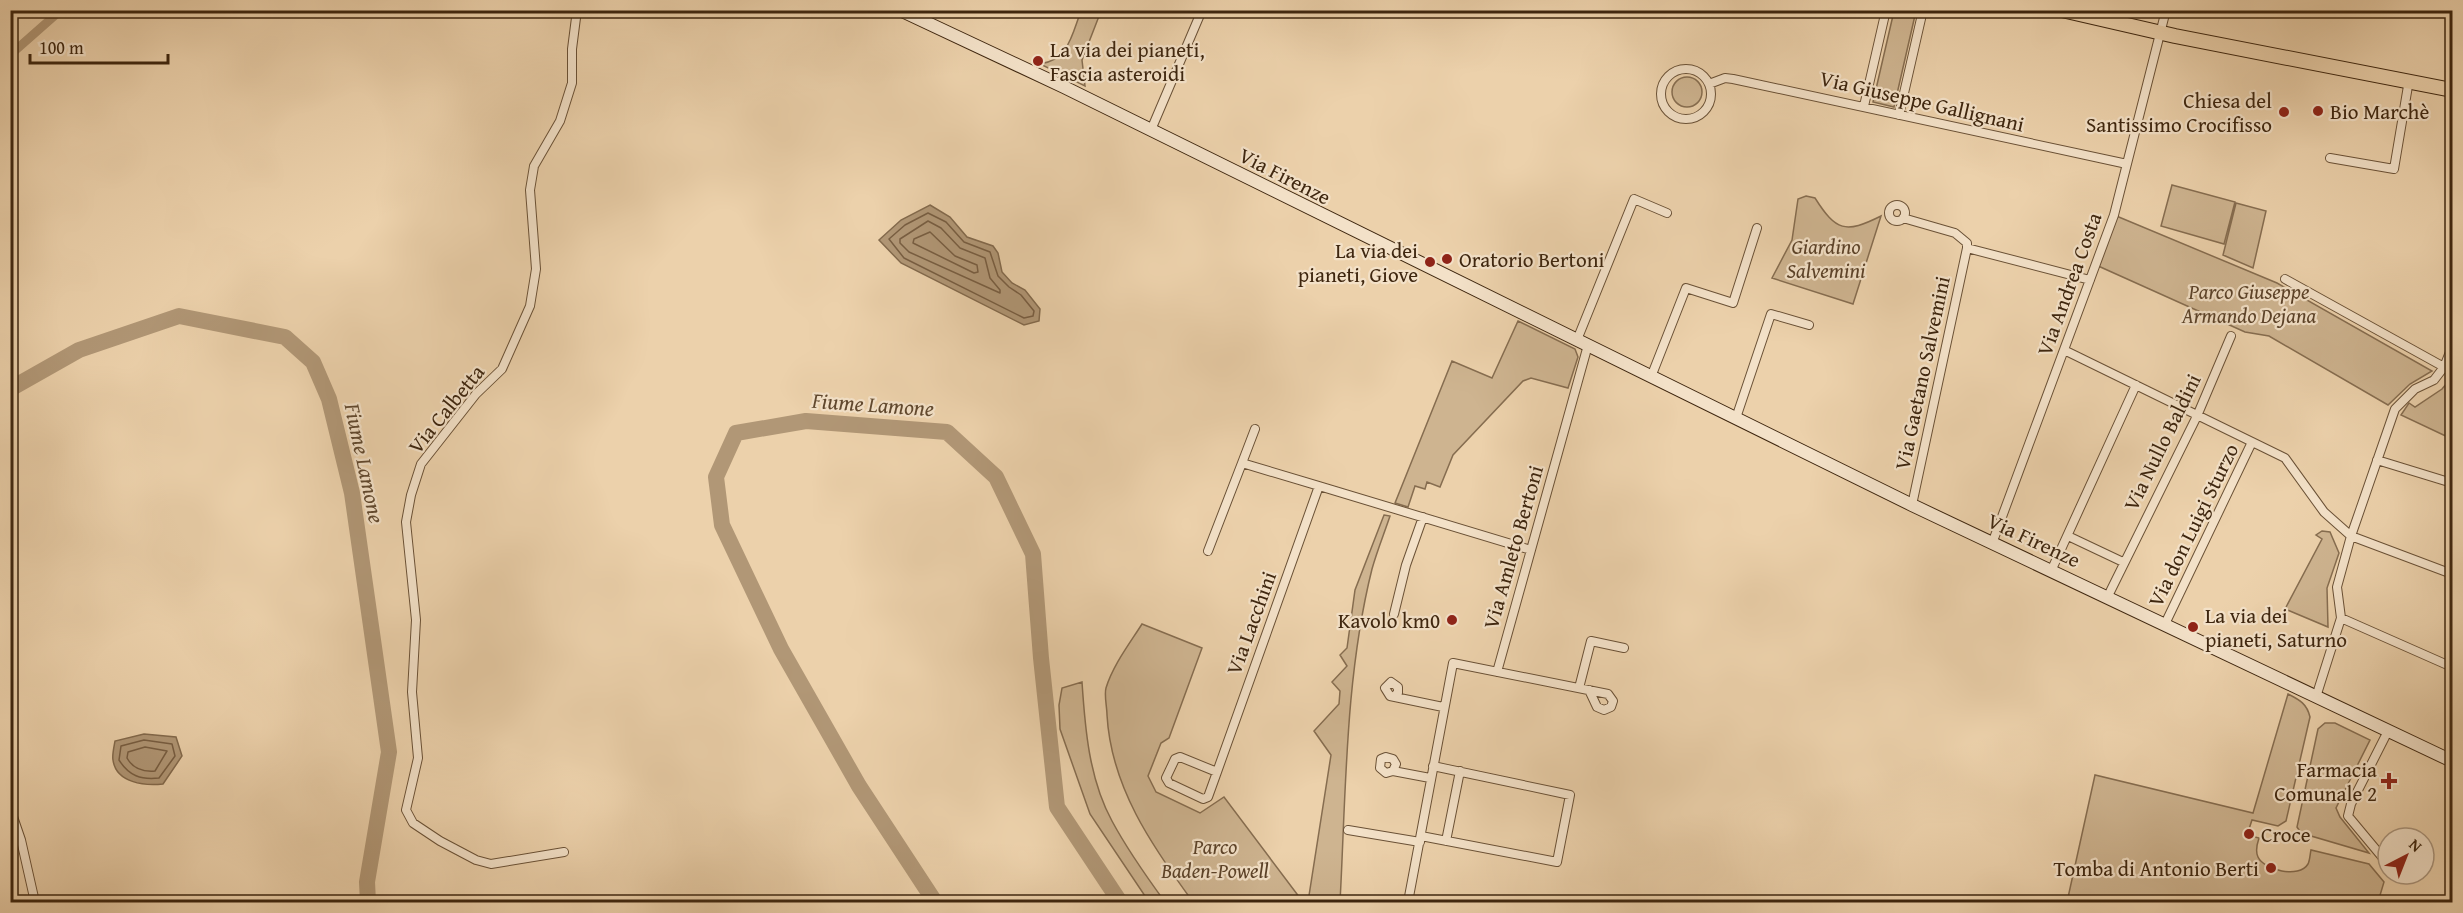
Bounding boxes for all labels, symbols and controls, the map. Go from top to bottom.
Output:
scale bar [30,27,168,65]
text: 100 m [39,34,84,61]
place label: La via dei pianeti, Fascia asteroidi [1050,34,1204,89]
marker: La via dei pianeti, Fascia asteroidi [1031,54,1045,68]
street label: Via Giuseppe Gallignani [1817,62,2027,140]
place label: Chiesa del Santissimo Crocifisso [2086,85,2272,140]
place label: Bio Marchè [2330,96,2429,127]
marker: Bio Marchè [2311,104,2325,118]
marker: Chiesa del Santissimo Crocifisso [2277,105,2291,119]
street label: Via Firenze [1234,140,1336,212]
street label: Via Andrea Costa [2029,208,2109,360]
park label: Giardino Salvemini [1787,231,1866,286]
place label: La via dei pianeti, Giove [1298,235,1418,290]
place label: Oratorio Bertoni [1459,244,1604,275]
marker: Oratorio Bertoni [1440,252,1454,266]
marker: La via dei pianeti, Giove [1423,255,1437,269]
street label: Via Gaetano Salvemini [1886,273,1958,473]
park label: Parco Giuseppe Armando Dejana [2181,276,2316,331]
street label: Via Calbetta [400,358,492,460]
street label: Via Nullo Baldini [2115,368,2209,516]
water label: Fiume Lamone [810,384,935,424]
water label: Fiume Lamone [336,399,393,526]
street label: Via don Luigi Sturzo [2140,438,2246,612]
street label: Via Amleto Bertoni [1475,461,1551,632]
street label: Via Firenze [1982,505,2086,575]
street label: Via Lacchini [1218,567,1284,679]
place label: La via dei pianeti, Saturno [2205,600,2347,655]
place label: Kavolo km0 [1338,605,1440,636]
marker: Kavolo km0 [1445,613,1459,627]
marker: La via dei pianeti, Saturno [2186,620,2200,634]
place label: Farmacia Comunale 2 [2274,754,2377,809]
marker: Farmacia Comunale 2 [2382,774,2396,788]
place label: Croce [2261,819,2311,850]
north arrow [2376,826,2436,886]
marker: Croce [2242,827,2256,841]
park label: Parco Baden-Powell [1160,831,1269,886]
text: N [2404,832,2428,858]
place label: Tomba di Antonio Berti [2054,853,2259,884]
marker: Tomba di Antonio Berti [2264,861,2278,875]

